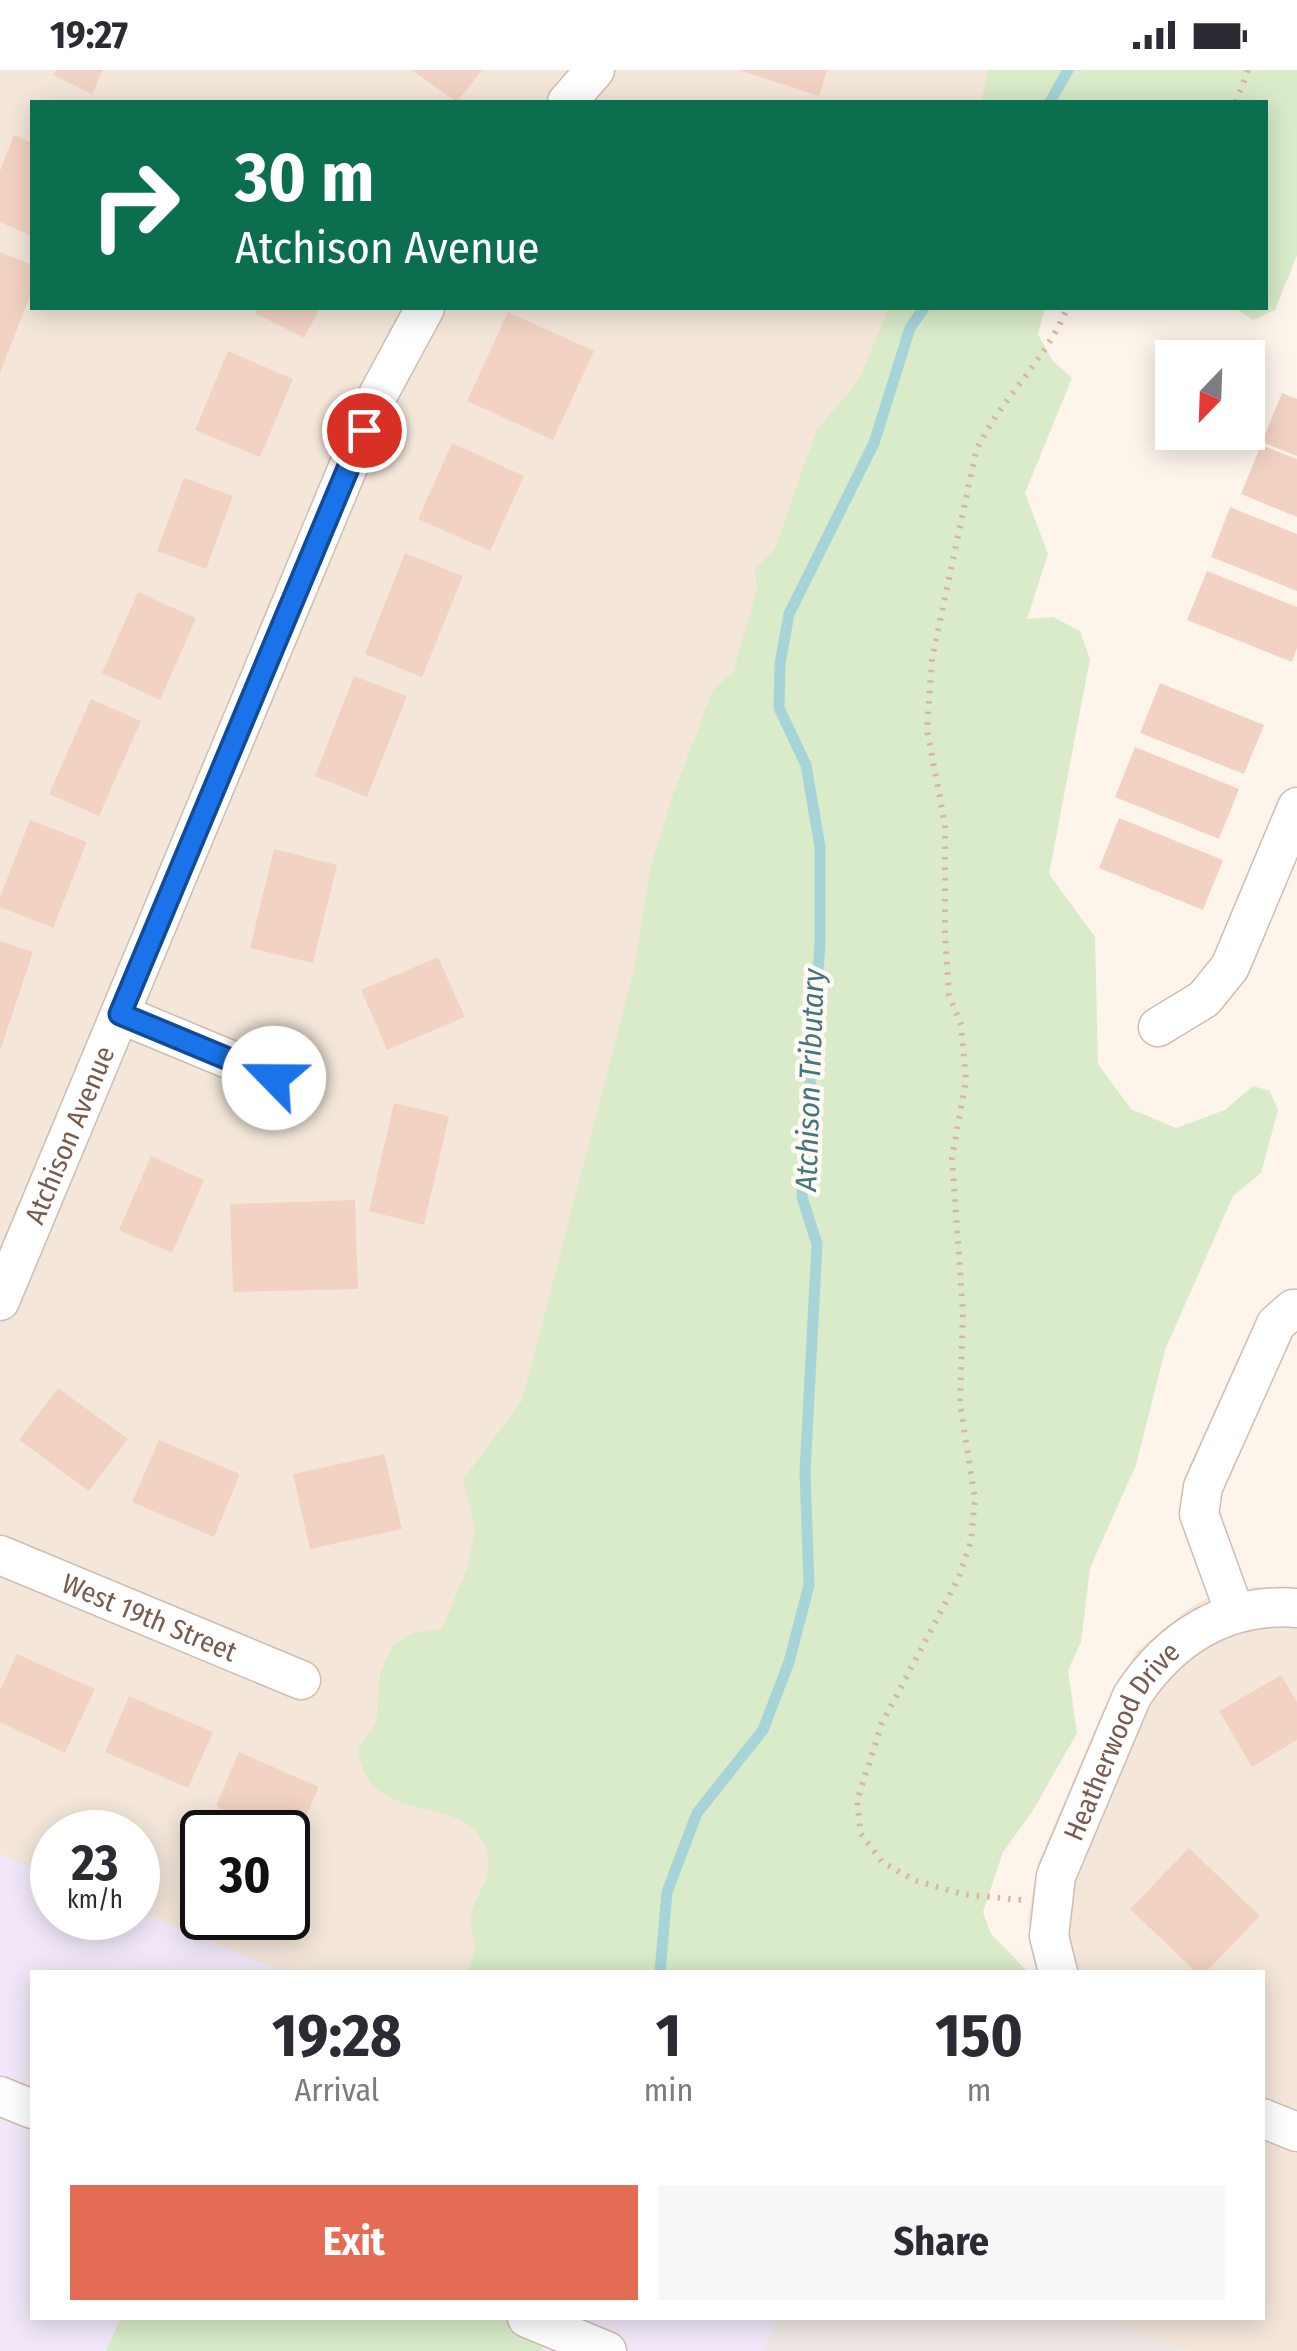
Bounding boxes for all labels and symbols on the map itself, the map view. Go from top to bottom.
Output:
north arrow [1155,340,1265,450]
pin [322,388,407,473]
water label: Atchison Tributary [788,966,832,1193]
position arrow [222,1026,326,1130]
street label: Atchison Avenue [18,1041,121,1229]
street label: West 19th Street [57,1566,243,1668]
street label: Heatherwood Drive [1056,1635,1186,1845]
speed limit sign: 30 [180,1810,310,1940]

